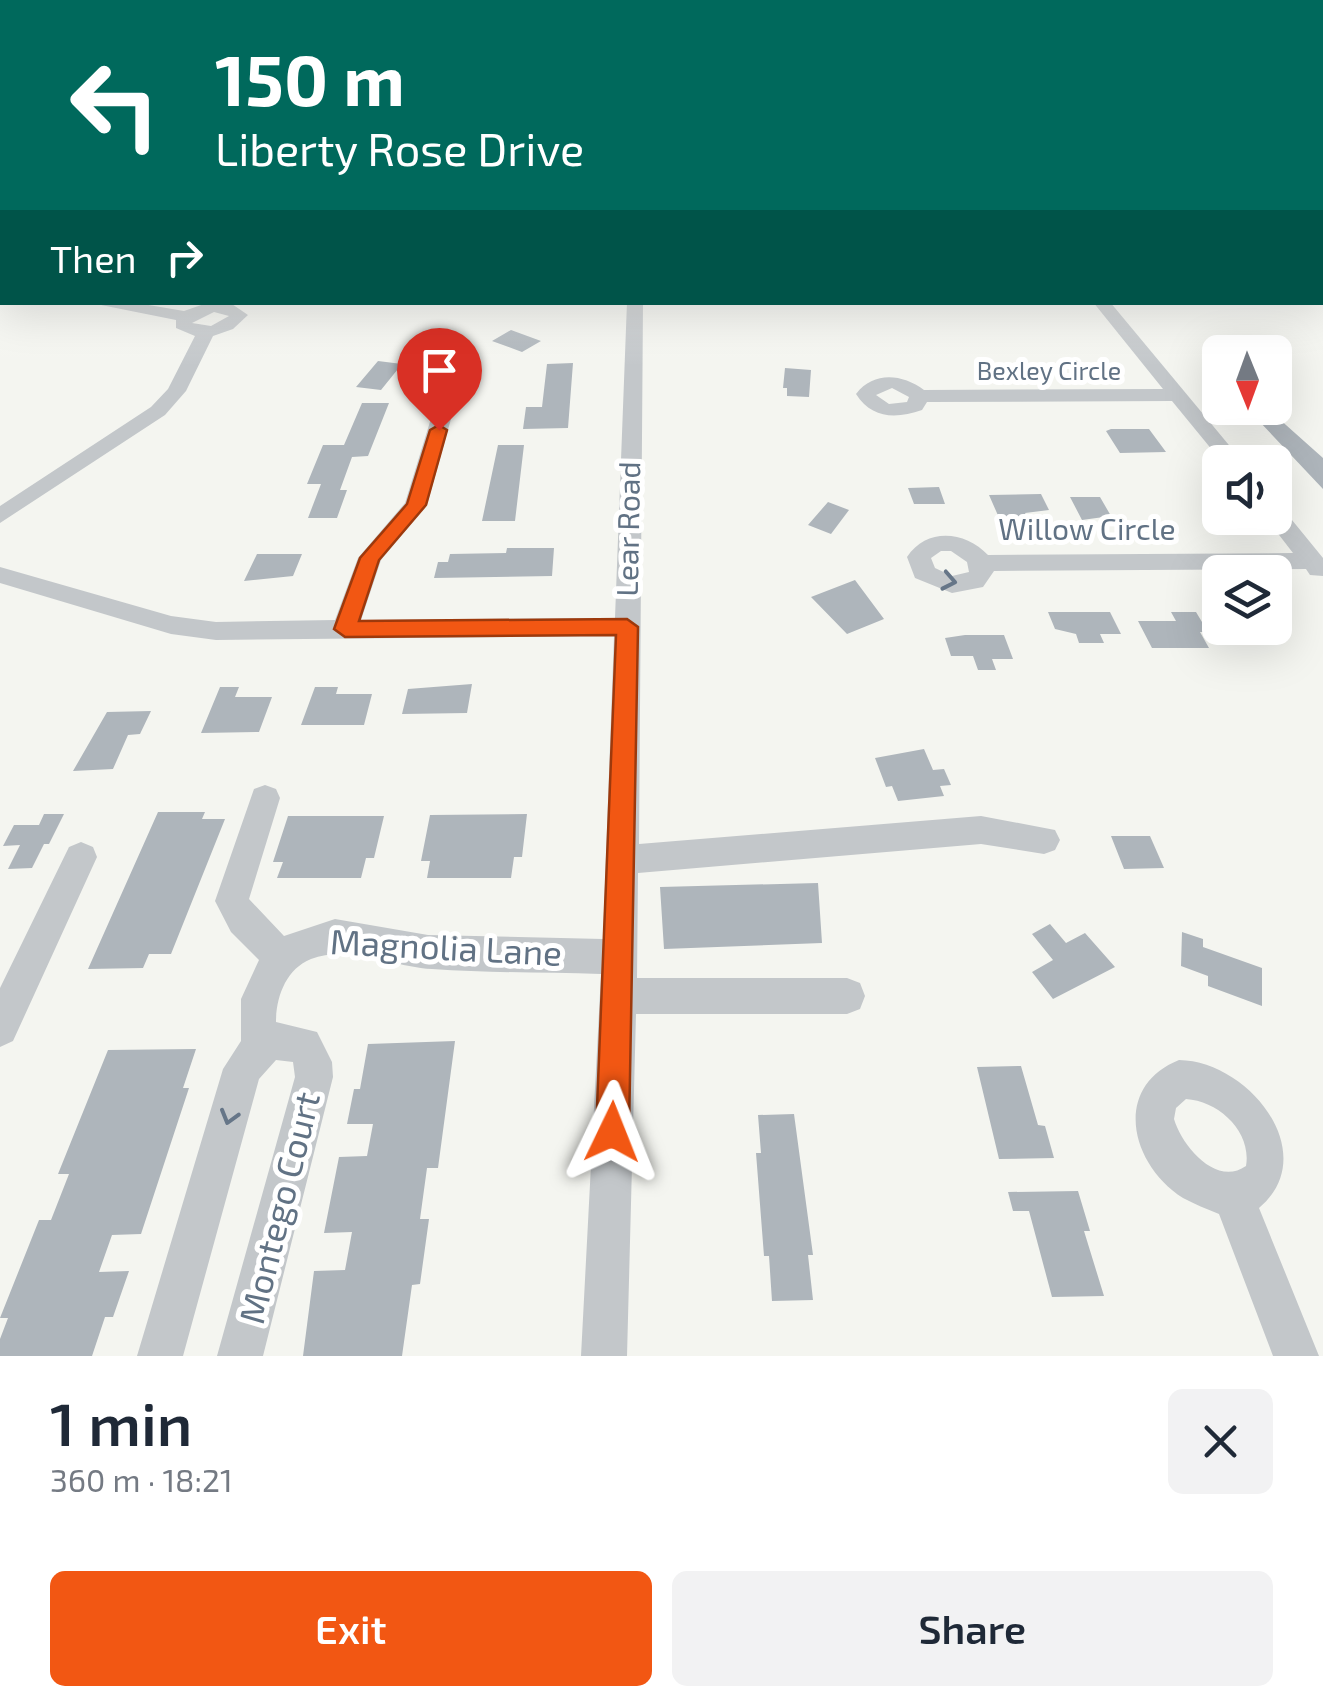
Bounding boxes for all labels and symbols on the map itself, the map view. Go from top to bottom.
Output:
pin [397,328,482,431]
north arrow [1202,335,1292,425]
street label: Bexley Circle [977,355,1121,385]
street label: Lear Road [608,461,646,597]
street label: Willow Circle [998,510,1176,546]
one-way arrow [941,570,957,591]
street label: Magnolia Lane [329,919,563,973]
position arrow [560,1080,664,1184]
street label: Montego Court [229,1087,327,1328]
one-way arrow [220,1108,241,1125]

